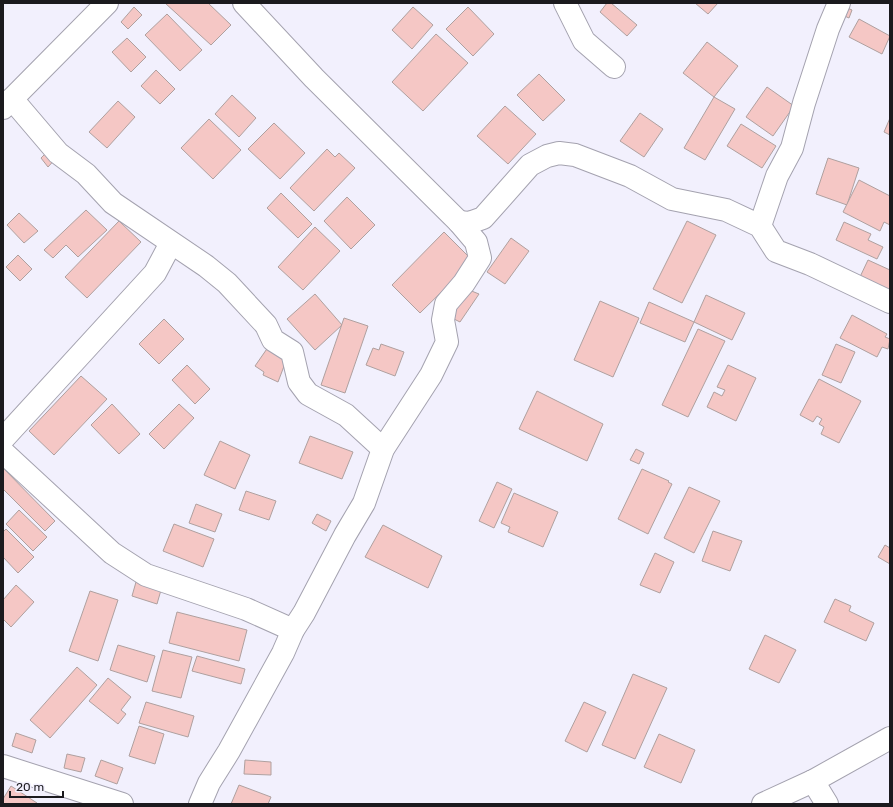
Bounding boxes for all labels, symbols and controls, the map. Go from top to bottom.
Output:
scale bar [10,773,63,799]
text: 20 m [16,780,44,794]

